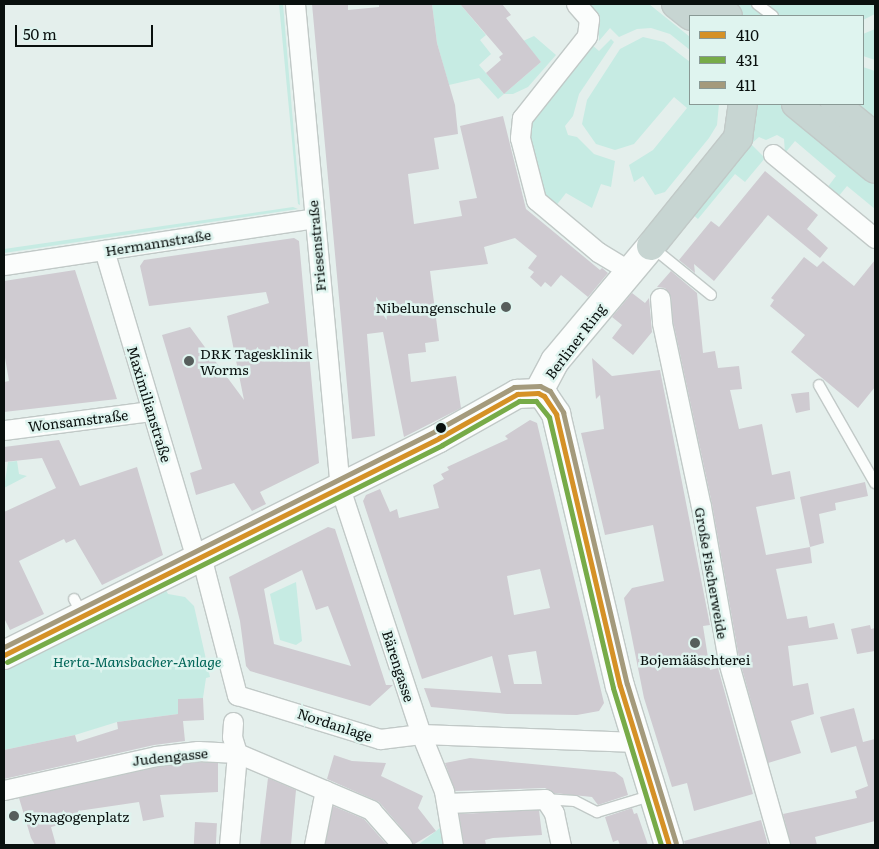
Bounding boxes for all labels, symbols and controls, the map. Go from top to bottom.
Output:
scale bar [18,15,155,47]
legend [689,15,864,105]
text: 50 m [23,22,57,45]
text: 410 [736,23,759,46]
text: 431 [736,48,759,71]
text: 411 [736,73,756,96]
street label: Friesenstraße [304,200,328,292]
street label: Hermannstraße [104,225,212,259]
place label: Nibelungenschule [376,299,496,315]
street label: Berliner Ring [541,300,609,382]
marker: Nibelungenschule [500,301,512,313]
street label: Maximilianstraße [124,344,176,464]
place label: DRK Tagesklinik Worms [200,345,312,378]
marker: DRK Tagesklinik Worms [182,354,196,368]
street label: Wonsamstraße [27,406,129,434]
unlabelled marker [436,423,446,433]
street label: Große Fischerweide [692,506,732,640]
street label: Bärengasse [379,628,419,704]
marker: Bojemääschterei [689,637,701,649]
place label: Bojemääschterei [640,651,750,667]
park label: Herta-Mansbacher-Anlage [53,653,221,669]
street label: Nordanlage [295,704,375,744]
street label: Judengasse [131,744,209,768]
place label: Synagogenplatz [24,808,129,824]
marker: Synagogenplatz [8,810,20,822]

